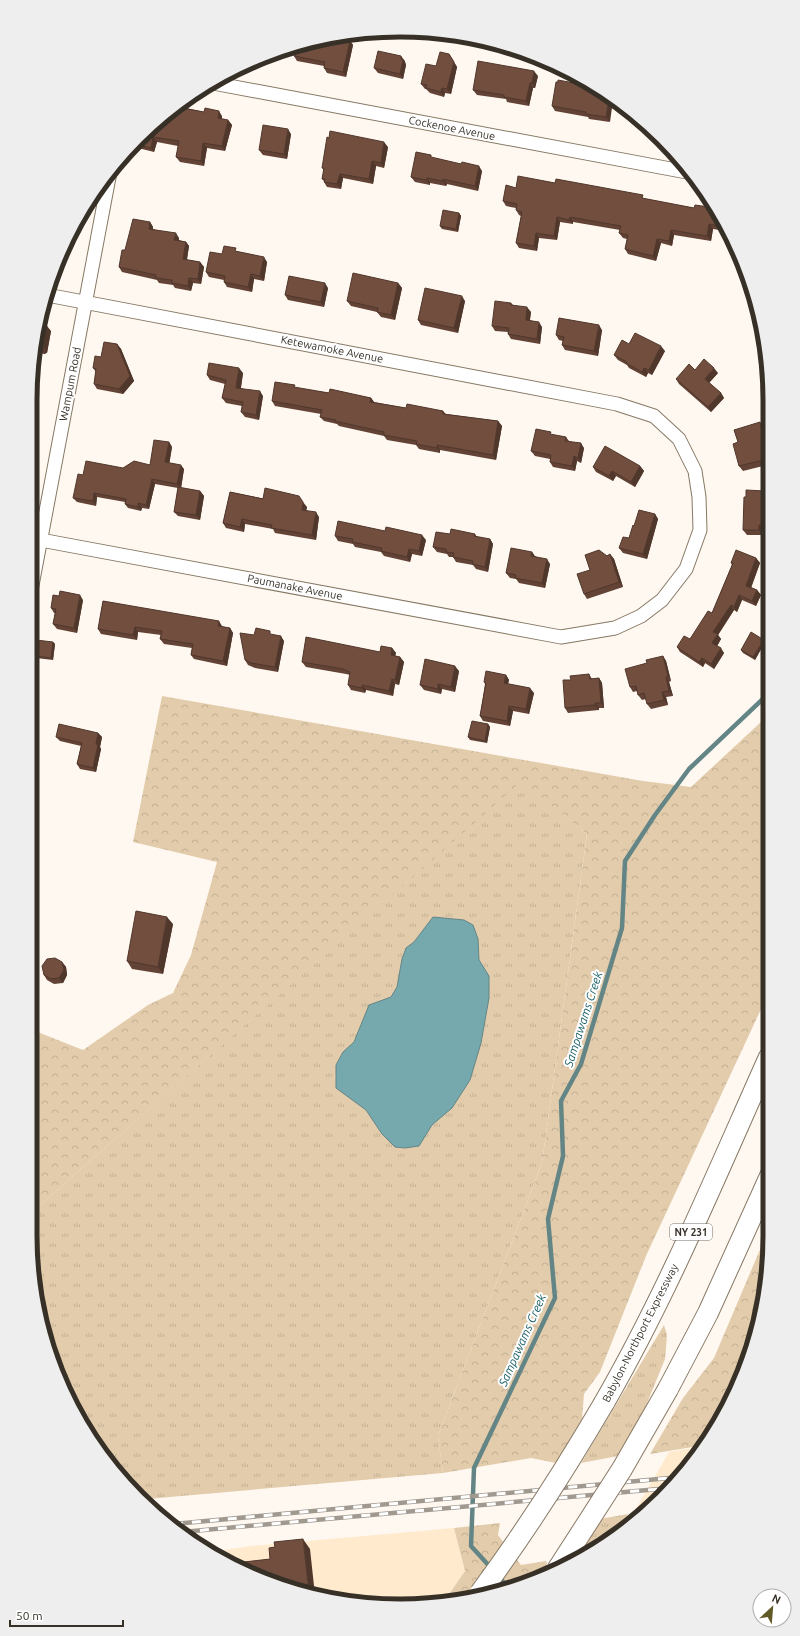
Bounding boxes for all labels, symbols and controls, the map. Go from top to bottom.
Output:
street label: Cockenoe Avenue [408,114,496,142]
street label: Ketewamoke Avenue [280,333,384,365]
street label: Wampum Road [57,346,83,422]
street label: Paumanake Avenue [246,572,344,602]
water label: Sampawams Creek [561,969,605,1069]
road number: NY 231 [670,1224,712,1240]
street label: Babylon-Northport Expressway [600,1261,681,1404]
water label: Sampawams Creek [495,1291,548,1389]
north arrow [752,1588,792,1628]
text: N [770,1592,783,1606]
scale bar [10,1602,123,1628]
text: 50 m [16,1609,43,1622]

